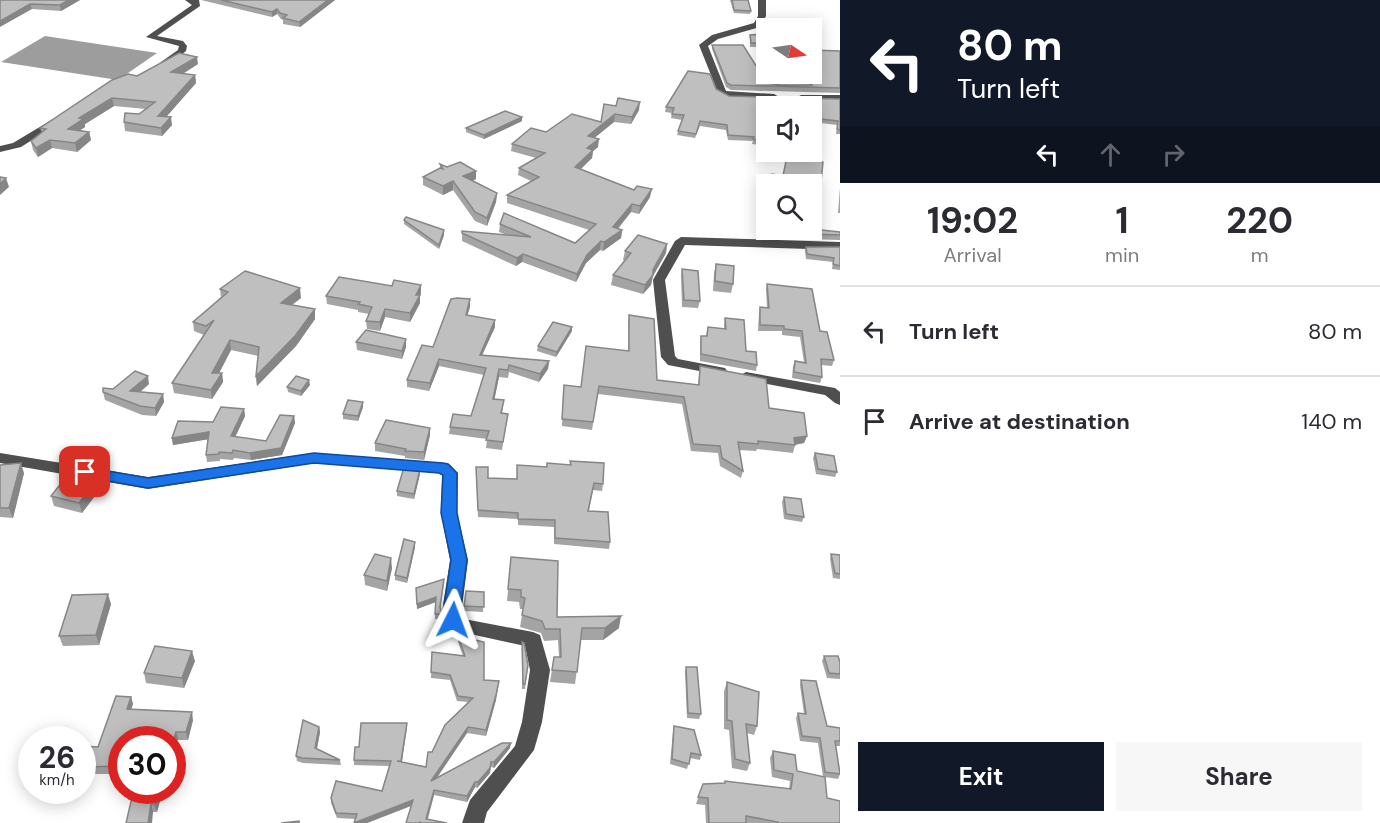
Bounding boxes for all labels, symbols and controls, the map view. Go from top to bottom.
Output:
north arrow [756,18,822,84]
map controls [756,18,822,240]
text: 80 m [957,18,1063,73]
icon: left [858,24,936,102]
text: Turn left [957,71,1060,106]
button: sound [756,96,822,162]
icon: left [1031,138,1064,171]
icon: ahead [1094,138,1127,171]
icon: right [1157,138,1190,171]
button: search [756,174,822,240]
text: 19:02 [927,197,1018,244]
text: 1 [1116,197,1129,244]
text: 220 [1226,197,1293,244]
text: Arrival [943,242,1002,268]
text: min [1105,242,1139,268]
text: m [1251,242,1269,268]
icon: left [858,315,891,348]
text: Turn left [909,317,999,346]
text: 80 m [1308,317,1362,346]
icon: arrive [858,405,891,438]
text: Arrive at destination [909,407,1130,436]
text: 140 m [1301,407,1362,436]
pin [59,446,110,497]
icon: arrive [68,455,101,488]
position arrow [421,588,485,652]
speed limit sign: 30 [108,726,186,804]
text: 26 [39,738,75,777]
button: Exit [858,742,1104,811]
button: Share [1116,742,1362,811]
text: km/h [39,770,75,790]

